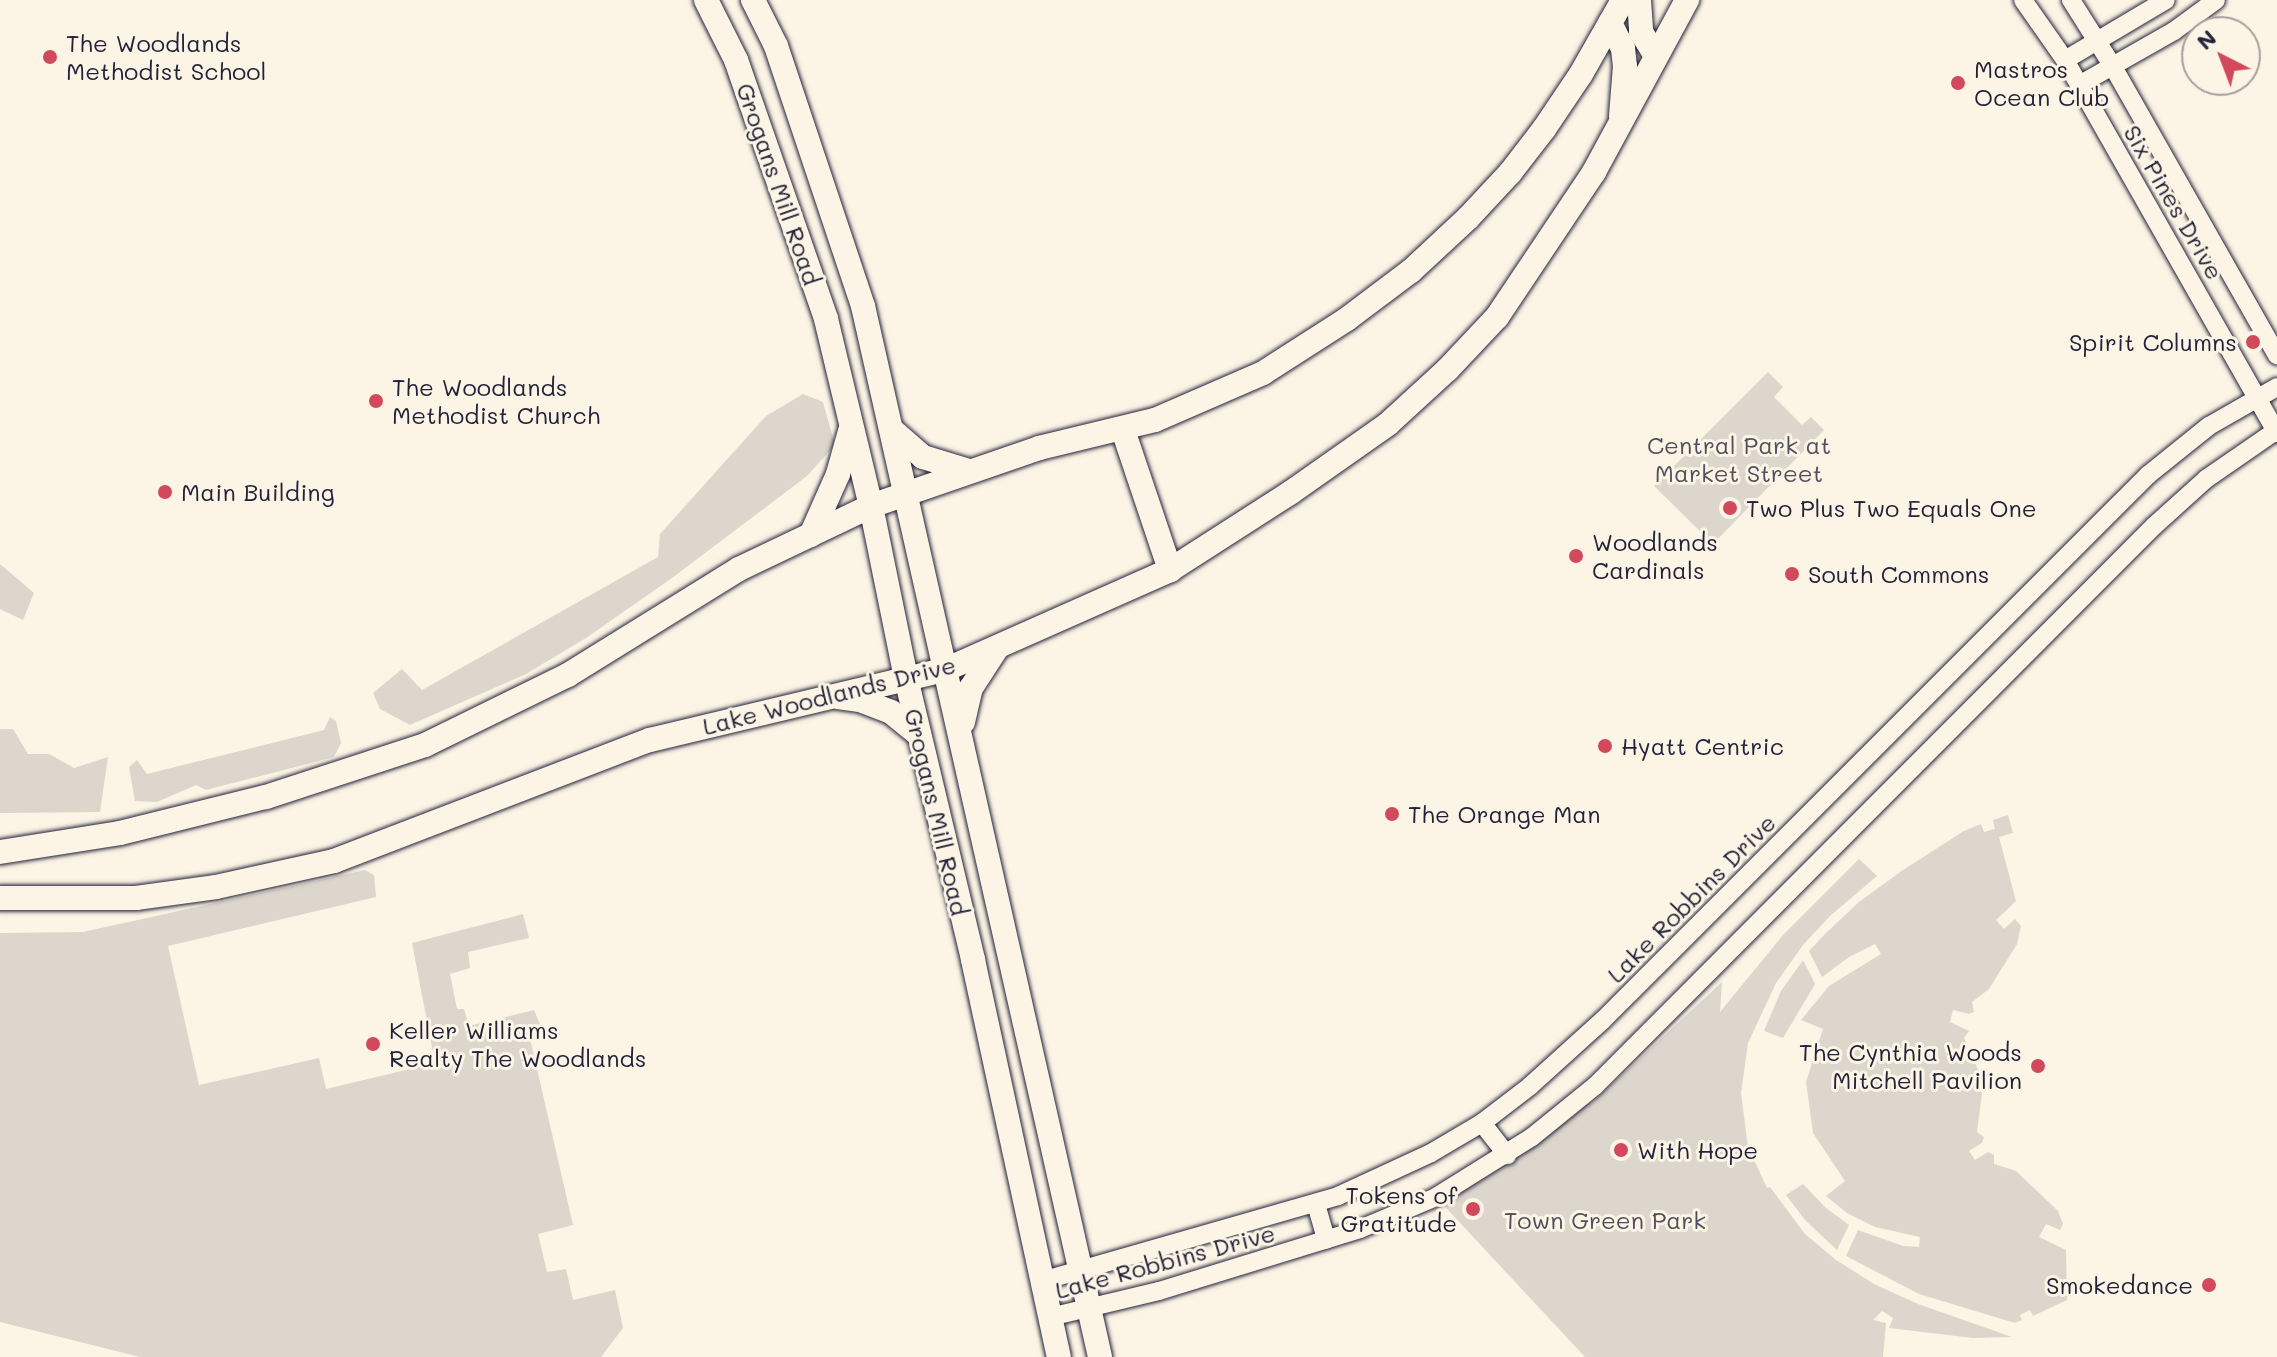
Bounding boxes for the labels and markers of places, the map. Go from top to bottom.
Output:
place label: The Woodlands Methodist School [66,29,266,85]
marker: The Woodlands Methodist School [41,48,59,66]
place label: Mastros Ocean Club [1974,55,2109,111]
marker: Mastros Ocean Club [1949,74,1967,92]
place label: Spirit Columns [2069,328,2237,356]
marker: Spirit Columns [2244,333,2262,351]
place label: The Woodlands Methodist Church [392,373,600,429]
marker: The Woodlands Methodist Church [367,392,385,410]
place label: Main Building [181,478,335,506]
marker: Main Building [156,483,174,501]
place label: Two Plus Two Equals One [1746,494,2037,522]
marker: Two Plus Two Equals One [1721,499,1739,517]
place label: Woodlands Cardinals [1592,528,1718,584]
marker: Woodlands Cardinals [1567,547,1585,565]
place label: South Commons [1808,560,1989,588]
marker: South Commons [1783,565,1801,583]
place label: Hyatt Centric [1621,732,1784,760]
marker: Hyatt Centric [1596,737,1614,755]
place label: The Orange Man [1408,800,1601,828]
marker: The Orange Man [1383,805,1401,823]
place label: Keller Williams Realty The Woodlands [389,1016,646,1072]
marker: Keller Williams Realty The Woodlands [364,1035,382,1053]
place label: The Cynthia Woods Mitchell Pavilion [1799,1038,2022,1094]
marker: The Cynthia Woods Mitchell Pavilion [2029,1057,2047,1075]
place label: With Hope [1637,1136,1758,1164]
marker: With Hope [1612,1141,1630,1159]
place label: Tokens of Gratitude [1341,1181,1457,1237]
marker: Tokens of Gratitude [1464,1200,1482,1218]
place label: Smokedance [2046,1271,2193,1299]
marker: Smokedance [2200,1276,2218,1294]

